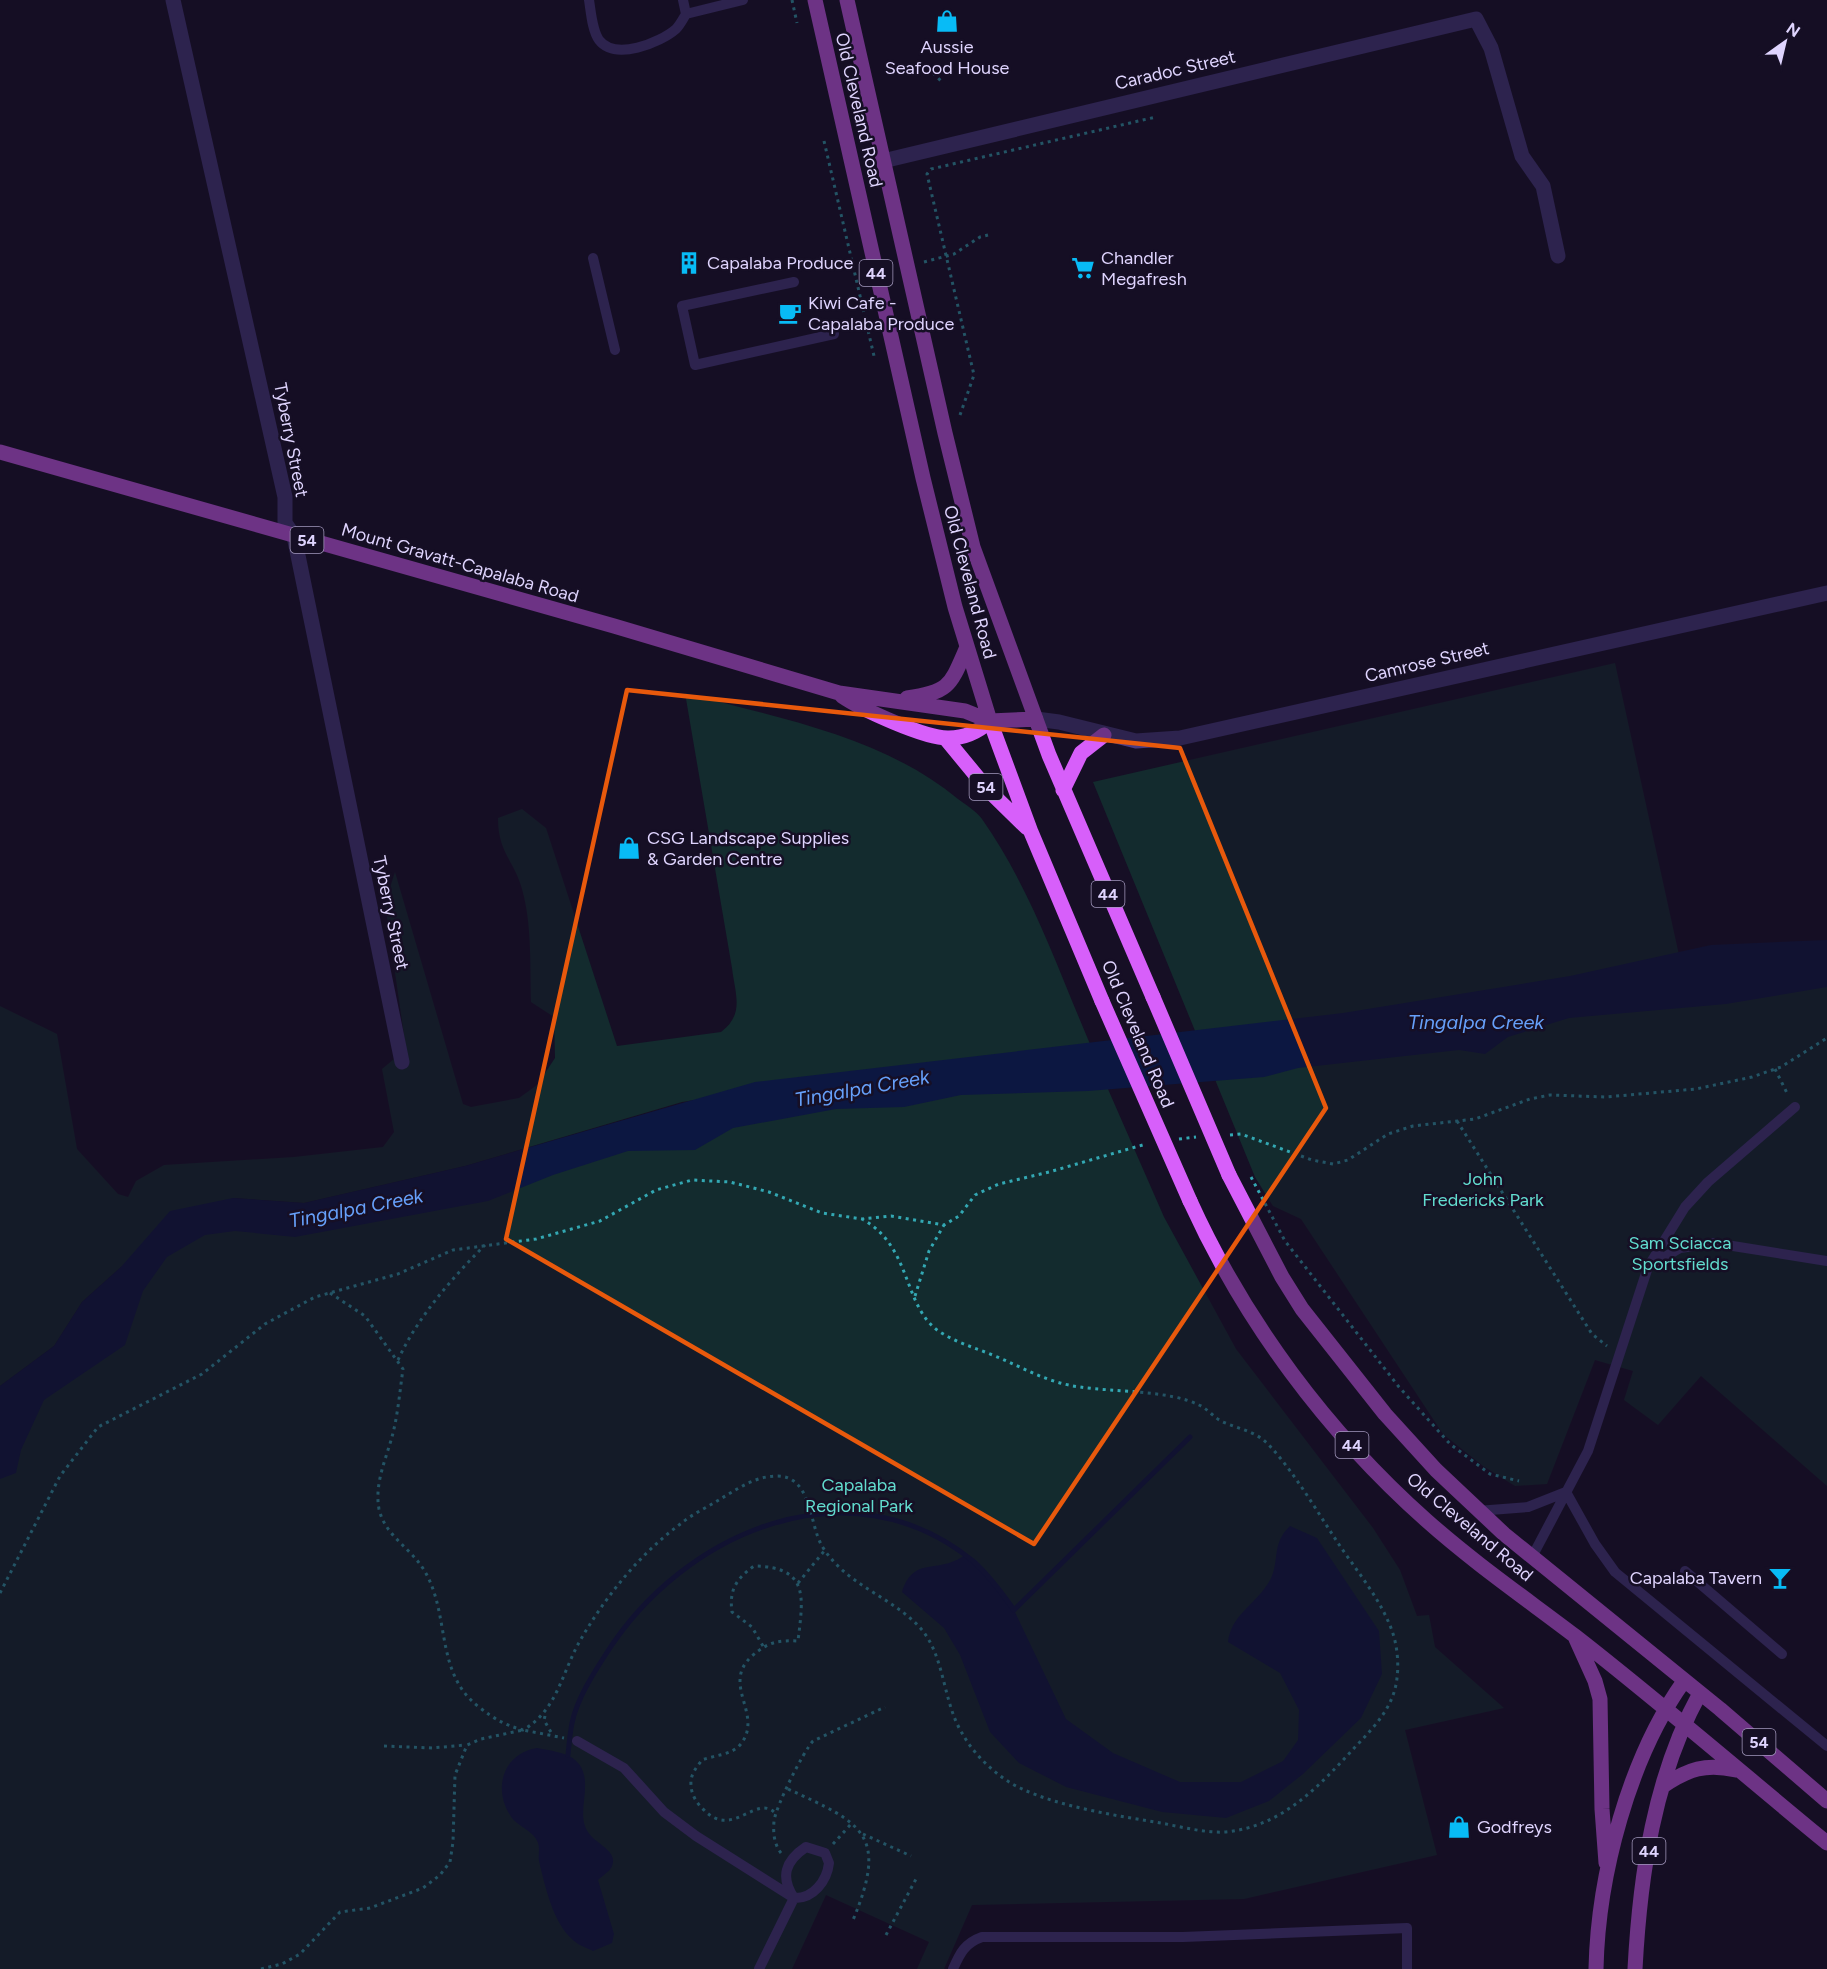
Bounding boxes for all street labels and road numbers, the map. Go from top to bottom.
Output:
street label: Old Cleveland Road [831,31,887,189]
street label: Caradoc Street [1113,45,1238,95]
road number: 44 [860,260,892,286]
street label: Tyberry Street [269,381,313,499]
street label: Old Cleveland Road [939,503,1001,661]
street label: Mount Gravatt-Capalaba Road [339,519,581,607]
road number: 54 [290,527,324,553]
street label: Camrose Street [1363,637,1492,687]
road number: 54 [970,774,1002,800]
street label: Tyberry Street [368,854,414,972]
road number: 44 [1092,881,1124,907]
street label: Old Cleveland Road [1097,957,1179,1111]
road number: 44 [1336,1432,1368,1458]
street label: Old Cleveland Road [1402,1468,1538,1586]
road number: 54 [1742,1729,1776,1755]
road number: 44 [1632,1838,1666,1864]

